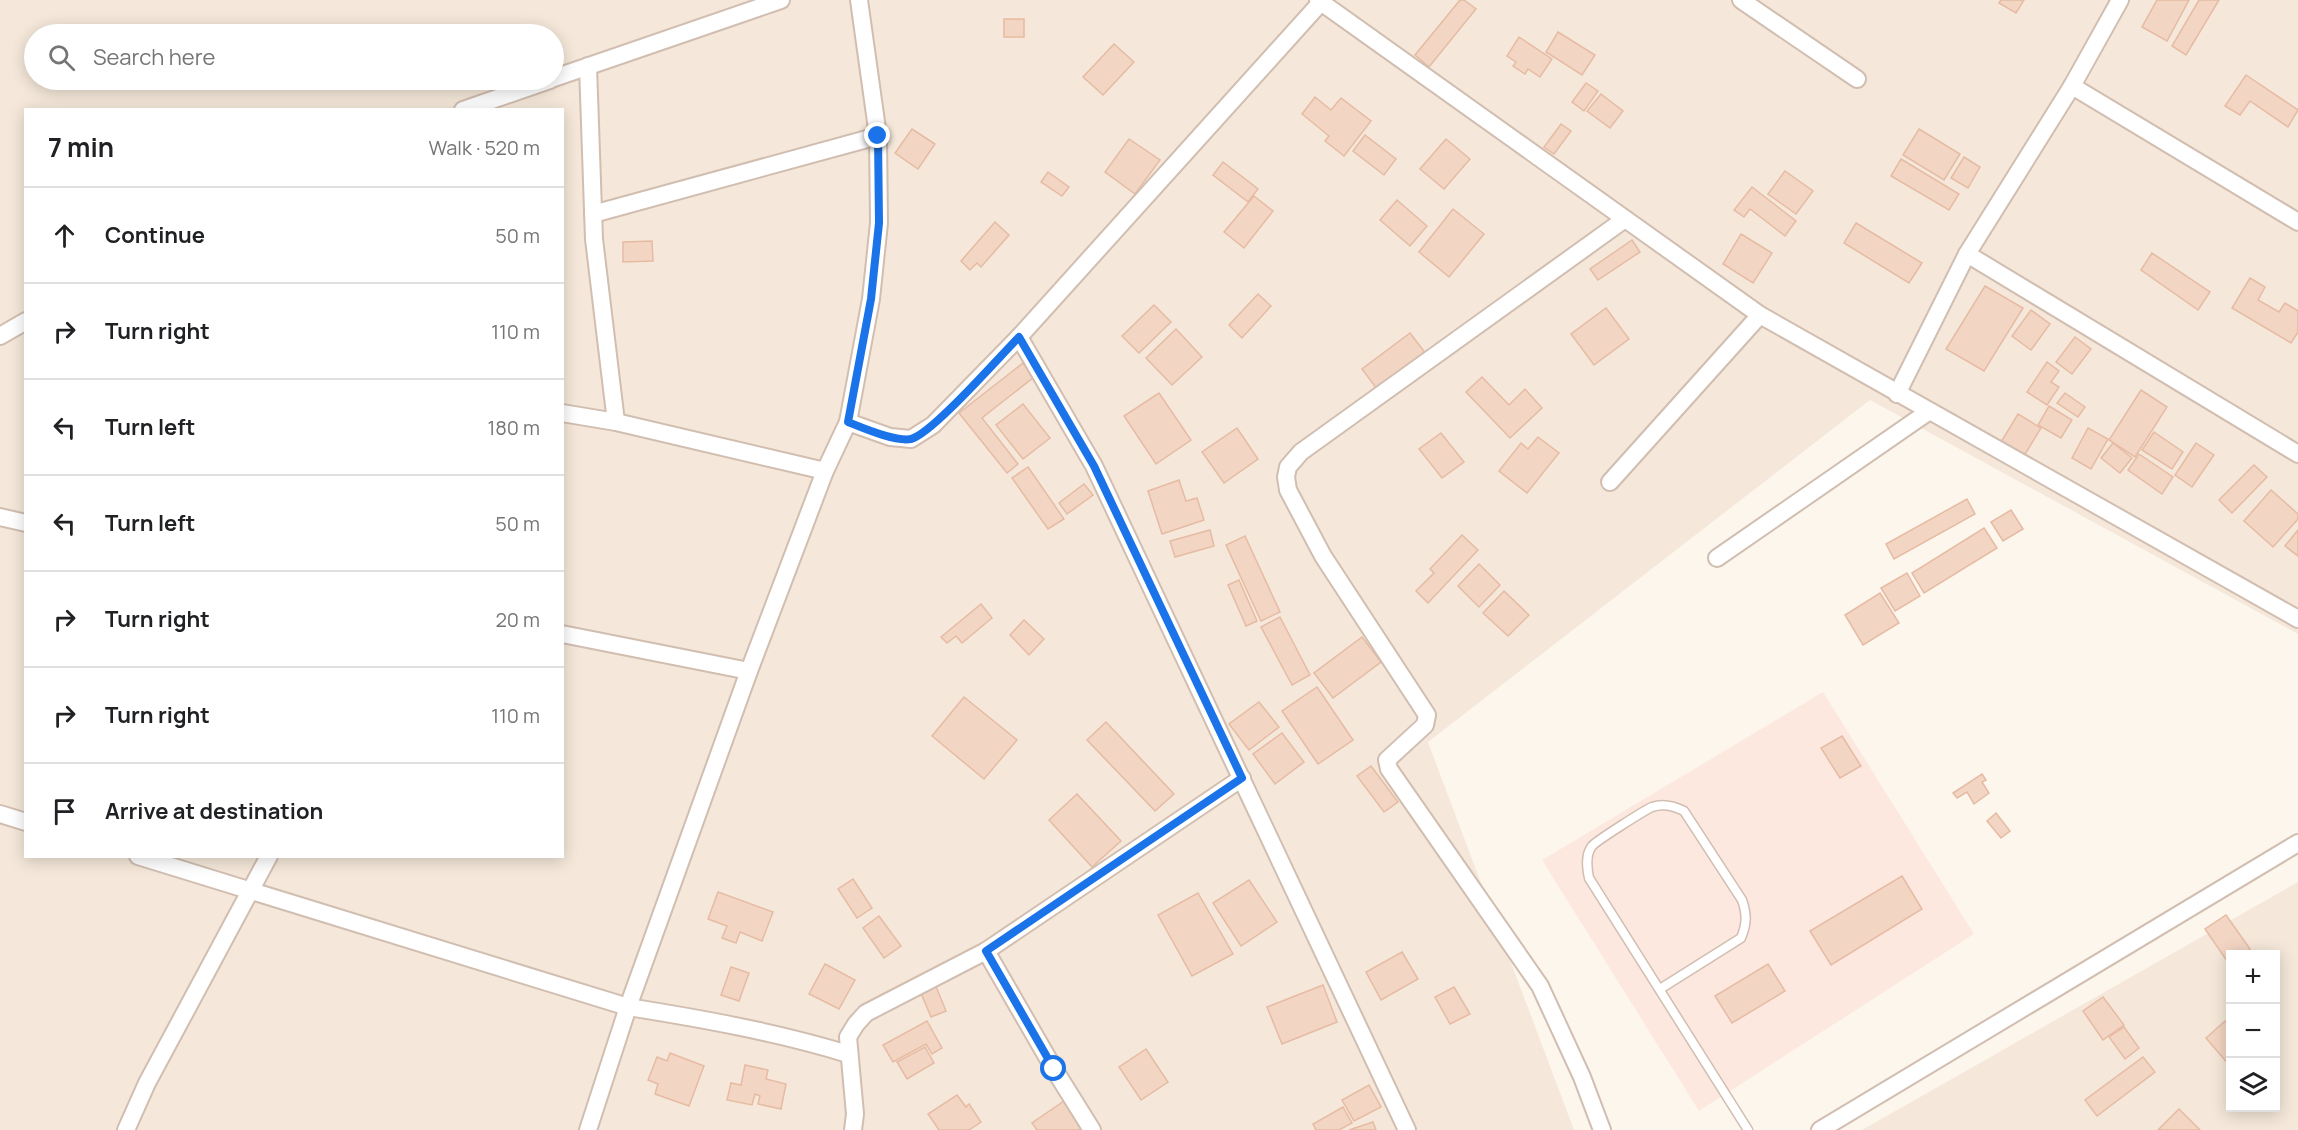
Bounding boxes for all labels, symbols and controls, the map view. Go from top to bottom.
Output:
search box [24,24,564,90]
icon: search [45,41,78,74]
text: Search here [93,42,215,72]
route end [864,122,890,148]
text: 7 min [48,129,114,165]
text: Walk · 520 m [428,134,540,161]
icon: ahead [48,219,81,252]
text: Continue [105,220,205,250]
text: 50 m [495,222,540,249]
icon: right [48,315,81,348]
text: Turn right [105,316,210,346]
text: 110 m [491,318,540,345]
icon: left [48,411,81,444]
text: Turn left [105,412,195,442]
text: 180 m [487,414,540,441]
icon: left [48,507,81,540]
text: Turn left [105,508,195,538]
text: 50 m [495,510,540,537]
icon: right [48,603,81,636]
text: Turn right [105,604,210,634]
text: 20 m [495,606,540,633]
icon: right [48,699,81,732]
text: Turn right [105,700,210,730]
text: 110 m [491,702,540,729]
icon: arrive [48,795,81,828]
text: Arrive at destination [105,796,323,826]
map controls [2226,950,2280,1112]
button: + [2226,950,2280,1004]
button: − [2226,1004,2280,1058]
route start [1040,1055,1066,1081]
button: layers [2226,1058,2280,1112]

